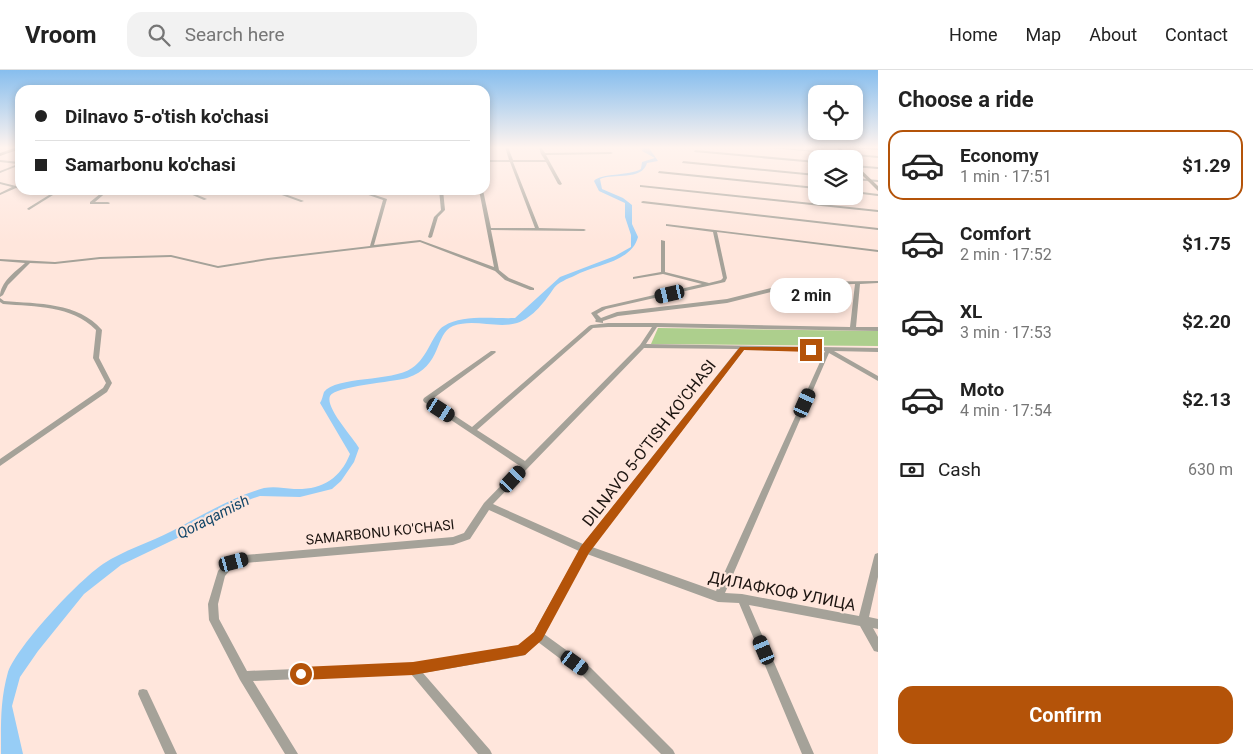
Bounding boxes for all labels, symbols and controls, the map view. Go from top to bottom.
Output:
search box [127,12,477,57]
text: Vroom [25,21,97,49]
icon: search [145,21,173,49]
text: Search here [185,23,285,46]
text: Home [949,24,998,45]
text: Map [1026,24,1061,45]
text: About [1089,24,1137,45]
text: Contact [1165,24,1228,45]
map controls [808,85,863,205]
button: locate [808,85,863,140]
text: Choose a ride [898,87,1034,112]
text: Dilnavo 5-o'tish ko'chasi [65,105,269,128]
icon: car [900,143,945,188]
text: Economy [960,144,1039,167]
button: layers [808,150,863,205]
text: Samarbonu ko'chasi [65,153,236,176]
text: $1.29 [1182,154,1231,177]
text: 1 min · 17:51 [960,167,1052,186]
icon: car [900,221,945,266]
text: Comfort [960,222,1031,245]
text: $1.75 [1182,232,1231,255]
text: 2 min · 17:52 [960,245,1052,264]
callout: 2 min [770,278,852,312]
car [653,283,686,305]
text: 2 min [791,286,831,305]
icon: car [900,299,945,344]
text: XL [960,300,982,323]
text: $2.20 [1182,310,1231,333]
text: 3 min · 17:53 [960,323,1052,342]
route end [800,339,822,361]
street label: DILNAVO 5-O'TISH KO'CHASI [578,356,720,530]
icon: car [900,377,945,422]
text: Moto [960,378,1004,401]
car [792,386,817,420]
text: $2.13 [1182,388,1231,411]
car [424,396,457,424]
text: 4 min · 17:54 [960,401,1052,420]
icon: cash [898,456,926,484]
text: Cash [938,458,981,481]
text: 630 m [1188,460,1233,479]
car [497,463,528,495]
water label: Qoraqamish [174,491,252,543]
street label: SAMARBONU KO'CHASI [305,516,455,548]
car [217,551,250,573]
street label: ДИЛАФКОФ УЛИЦА [707,567,858,615]
car [751,633,776,667]
car [558,648,591,678]
route start [290,663,312,685]
button: Confirm [898,686,1233,744]

